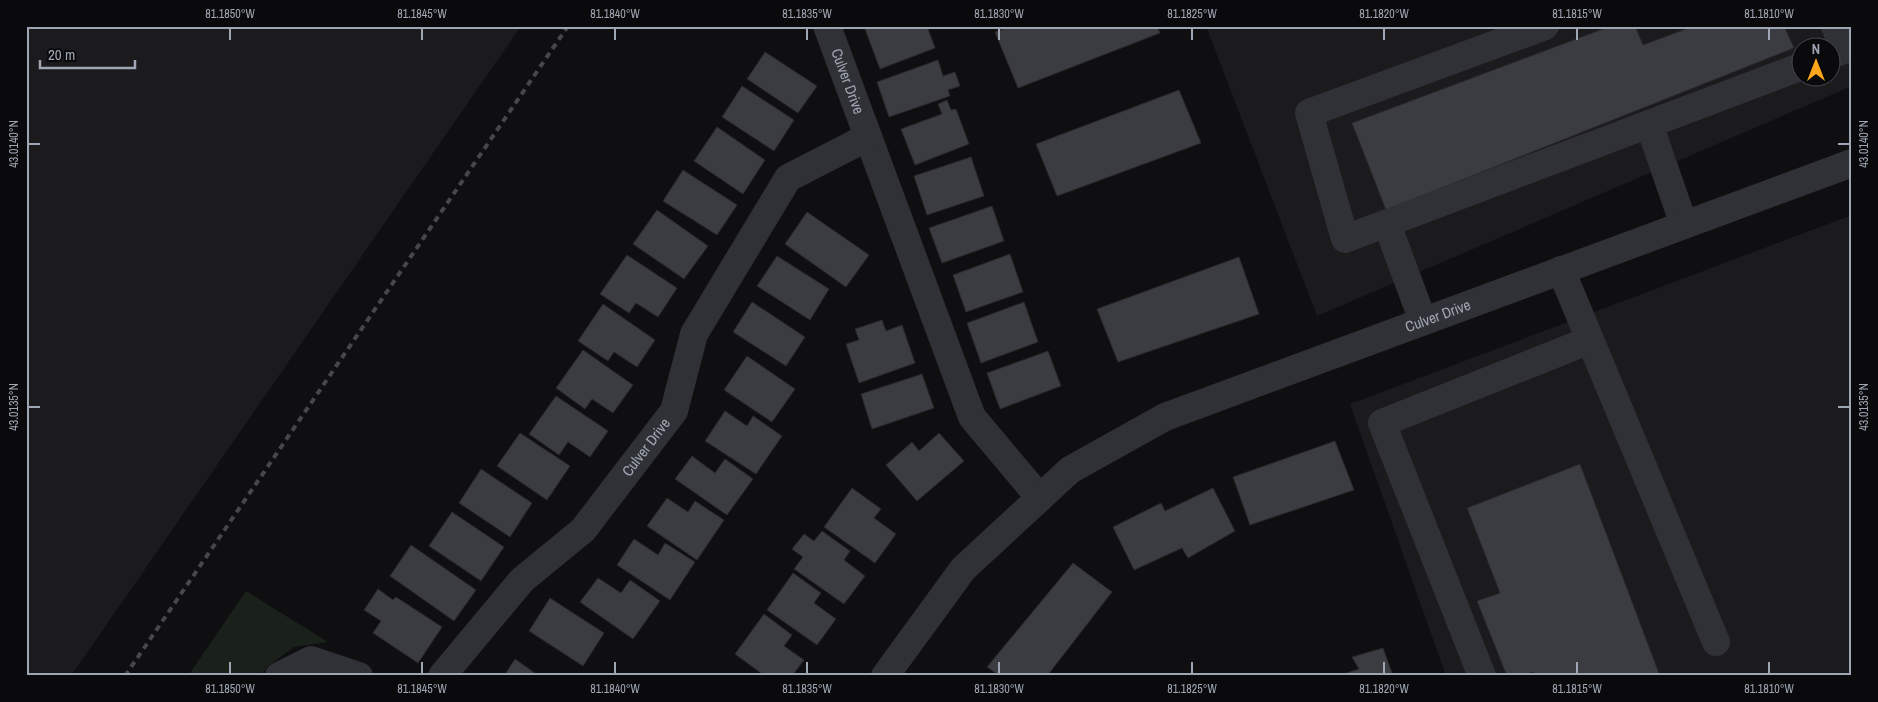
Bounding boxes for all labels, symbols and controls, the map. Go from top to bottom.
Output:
text: 81.1850°W [205,6,256,22]
text: 81.1845°W [397,6,448,22]
text: 81.1840°W [590,6,641,22]
text: 81.1835°W [782,6,833,22]
text: 81.1830°W [974,6,1025,22]
text: 81.1825°W [1167,6,1218,22]
text: 81.1820°W [1359,6,1410,22]
text: 81.1815°W [1552,6,1603,22]
text: 81.1810°W [1744,6,1795,22]
scale bar [40,38,135,70]
north arrow [1790,38,1840,88]
text: N [1812,40,1820,58]
text: 20 m [48,44,75,65]
street label: Culver Drive [826,45,870,117]
text: 43.0140°N [6,120,22,168]
text: 43.0140°N [1856,120,1872,168]
street label: Culver Drive [1402,294,1474,337]
text: 43.0135°N [6,383,22,431]
text: 43.0135°N [1856,383,1872,431]
street label: Culver Drive [617,413,675,481]
text: 81.1850°W [205,681,256,697]
text: 81.1845°W [397,681,448,697]
text: 81.1840°W [590,681,641,697]
text: 81.1835°W [782,681,833,697]
text: 81.1830°W [974,681,1025,697]
text: 81.1825°W [1167,681,1218,697]
text: 81.1820°W [1359,681,1410,697]
text: 81.1815°W [1552,681,1603,697]
text: 81.1810°W [1744,681,1795,697]

